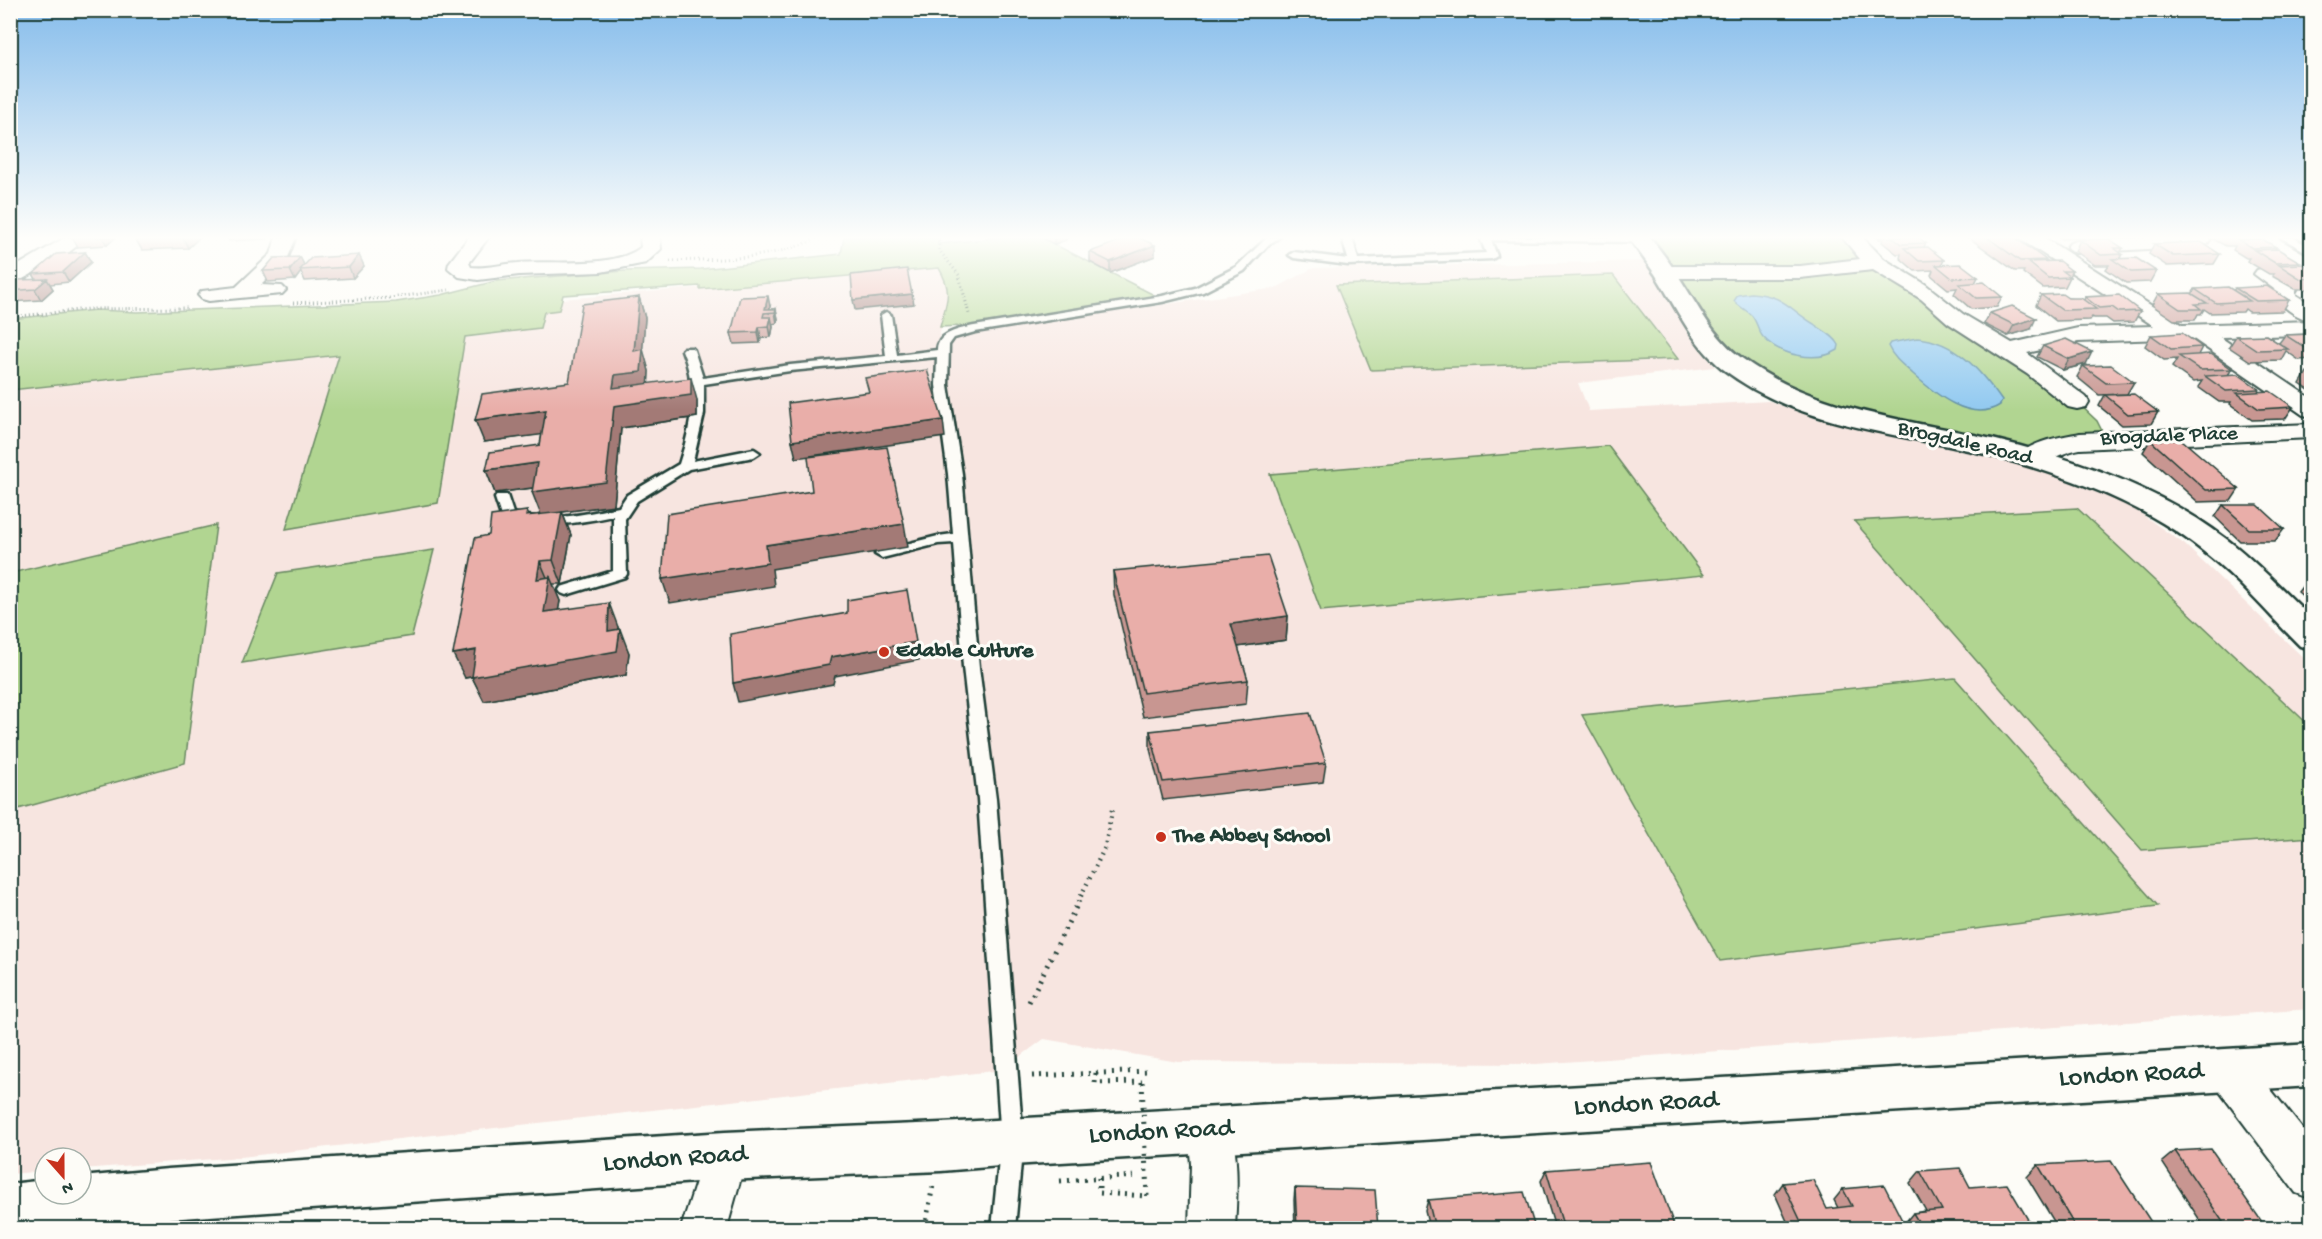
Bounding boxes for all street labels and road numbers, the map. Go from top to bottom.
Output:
street label: Brogdale Road [1894,416,2037,473]
street label: Brogdale Place [2099,422,2239,452]
street label: London Road [2058,1056,2206,1096]
street label: London Road [1573,1085,1721,1125]
street label: London Road [1088,1113,1236,1153]
street label: London Road [602,1139,750,1181]

